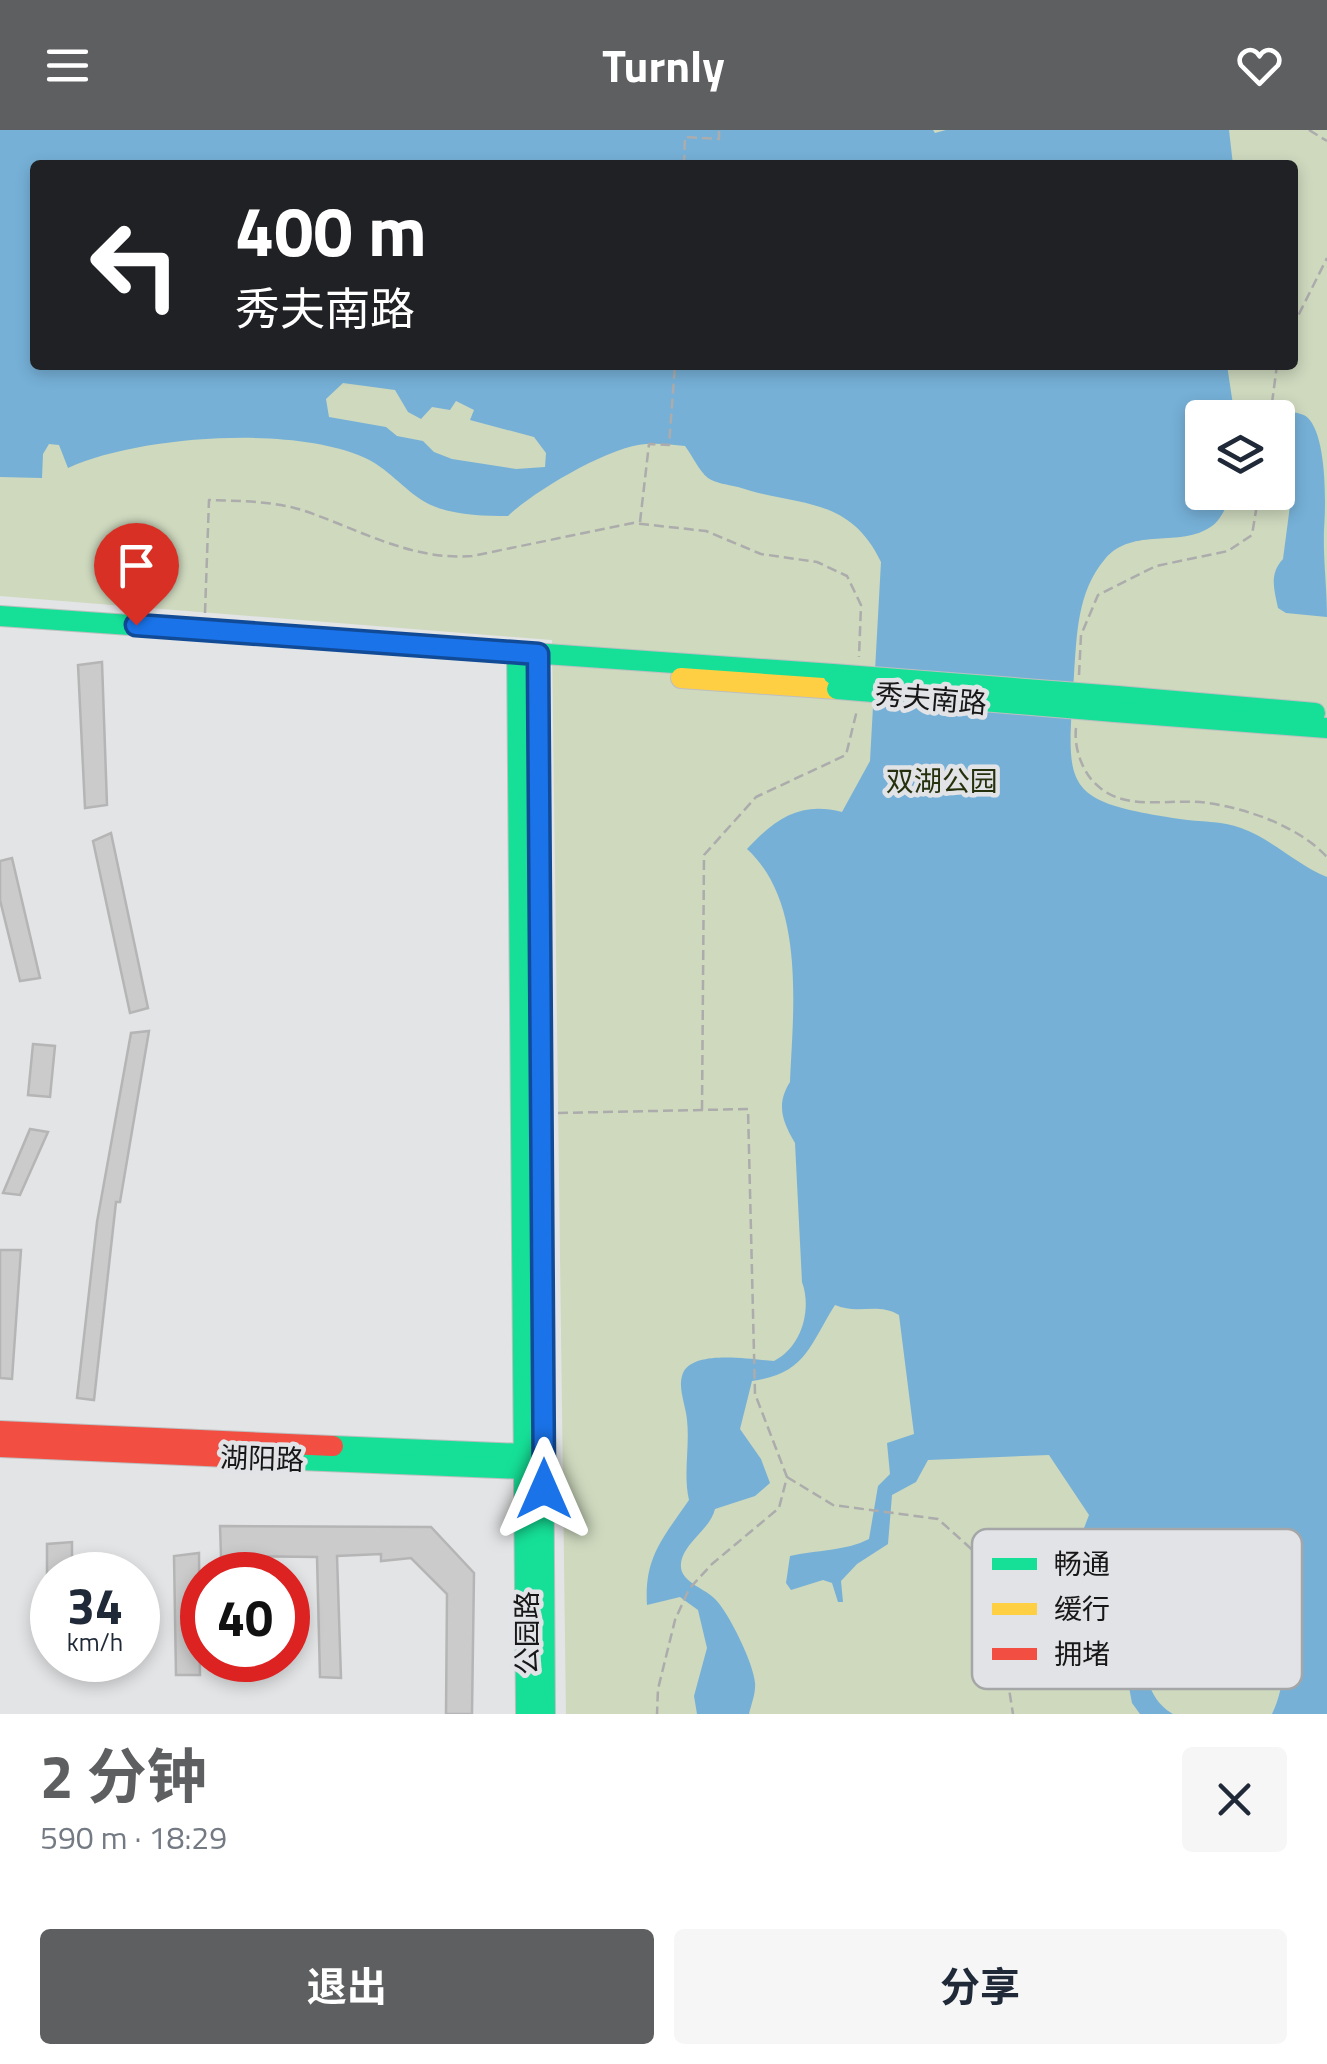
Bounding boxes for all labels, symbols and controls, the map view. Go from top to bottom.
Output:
text: Turnly [602,31,725,99]
icon: menu [40,38,95,93]
icon: heart [1232,38,1287,93]
text: 400 m [235,177,427,283]
icon: left [70,200,200,330]
text: 秀夫南路 [235,274,415,342]
map controls [1185,400,1295,510]
button: layers [1185,400,1295,510]
pin [94,523,179,626]
icon: arrive [109,538,164,593]
street label: 秀夫南路 [873,672,989,724]
park label: 双湖公园 [886,759,998,802]
street label: 湖阳路 [219,1435,305,1481]
position arrow [492,1437,596,1541]
legend [972,1529,1302,1689]
text: 畅通 [1054,1542,1110,1585]
speed limit sign: 40 [180,1552,310,1682]
text: 34 [67,1567,123,1643]
text: 缓行 [1054,1587,1110,1630]
street label: 公园路 [505,1591,548,1675]
text: km/h [67,1623,123,1661]
text: 拥堵 [1054,1632,1110,1675]
text: 2 分钟 [40,1730,207,1821]
button: close [1182,1747,1287,1852]
text: 590 m · 18:29 [40,1813,227,1861]
button: 退出 [40,1929,654,2044]
button: 分享 [674,1929,1287,2044]

